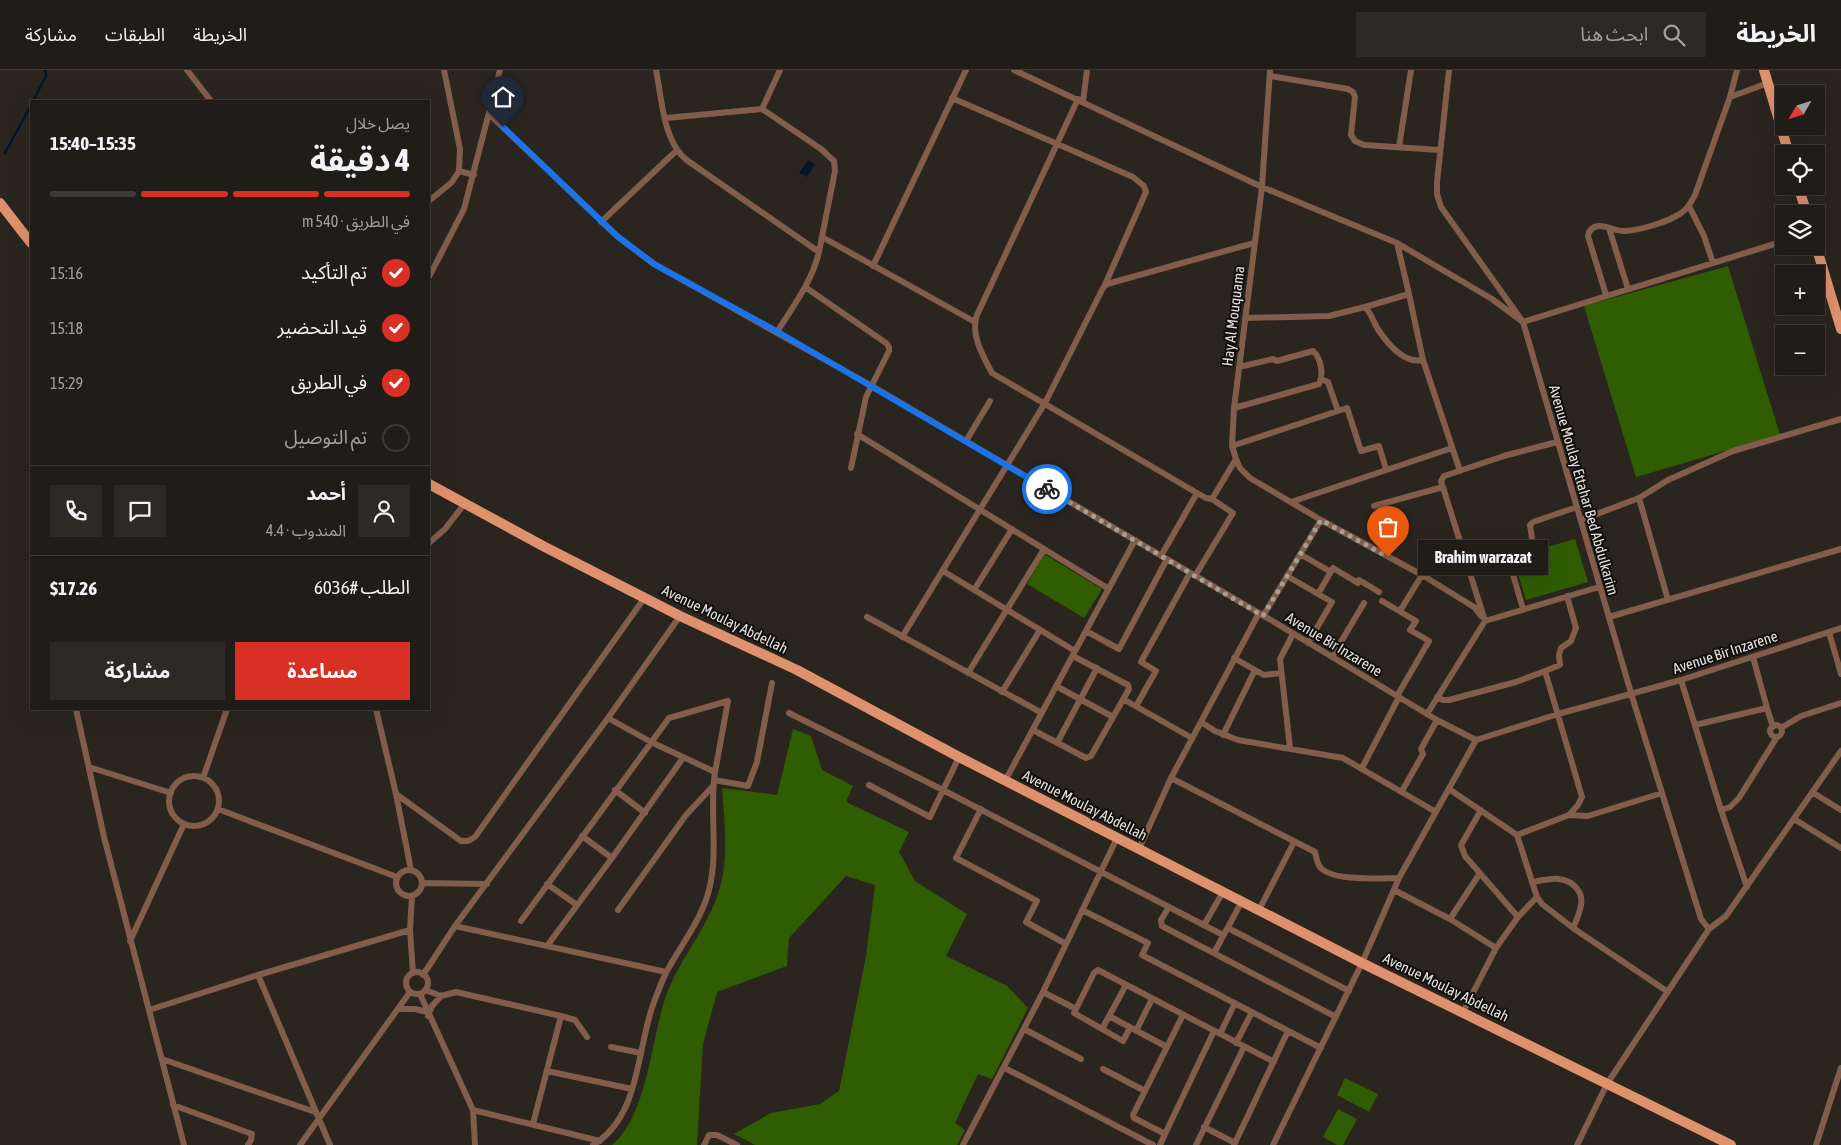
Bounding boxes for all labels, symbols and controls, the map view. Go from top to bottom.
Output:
search box [1356,12,1706,57]
text: الخريطة [1736,20,1816,47]
icon: search [1660,21,1688,49]
text: ابحث هنا [1580,23,1648,45]
text: مشاركة [25,24,77,45]
text: الطبقات [105,24,165,45]
text: الخريطة [193,24,247,45]
pin [482,76,524,127]
icon: home [489,83,517,111]
north arrow [1775,85,1825,135]
map controls [1775,85,1825,375]
text: يصل خلال [346,114,410,132]
text: 15:35–15:40 [50,132,136,154]
text: 4 دقيقة [310,141,410,178]
button: locate [1775,145,1825,195]
button: layers [1775,205,1825,255]
text: في الطريق · 540 m [302,212,410,230]
icon: check [382,259,410,287]
text: تم التأكيد [301,261,367,283]
text: 15:16 [50,264,83,282]
street label: Hay Al Mouquama [1218,265,1248,367]
button: + [1775,265,1825,315]
icon: check [382,314,410,342]
text: قيد التحضير [277,316,367,338]
text: 15:18 [50,319,83,337]
button: − [1775,325,1825,375]
icon: check [382,369,410,397]
text: في الطريق [291,371,367,393]
text: 15:29 [50,374,83,392]
street label: Avenue Moulay Ettahar Bed Abdulkarim [1546,383,1622,597]
text: تم التوصيل [284,426,367,448]
courier [1022,464,1072,514]
icon: bike [1033,475,1061,503]
text: أحمد [306,482,346,504]
button: phone [50,485,102,537]
button: chat [114,485,166,537]
button: person [358,485,410,537]
pin [1367,506,1409,557]
icon: bag [1374,513,1402,541]
text: المندوب · 4.4 [266,521,346,539]
callout: Brahim warzazat [1418,540,1548,574]
text: Brahim warzazat [1434,548,1532,566]
text: الطلب #6036 [314,576,410,598]
text: $17.26 [50,577,97,599]
street label: Avenue Moulay Abdellah [659,581,791,657]
street label: Avenue Bir Inzarene [1283,609,1385,680]
street label: Avenue Bir Inzarene [1670,627,1780,677]
button: مشاركة [50,642,225,700]
button: مساعدة [235,642,410,700]
street label: Avenue Moulay Abdellah [1020,766,1150,844]
street label: Avenue Moulay Abdellah [1380,949,1512,1025]

